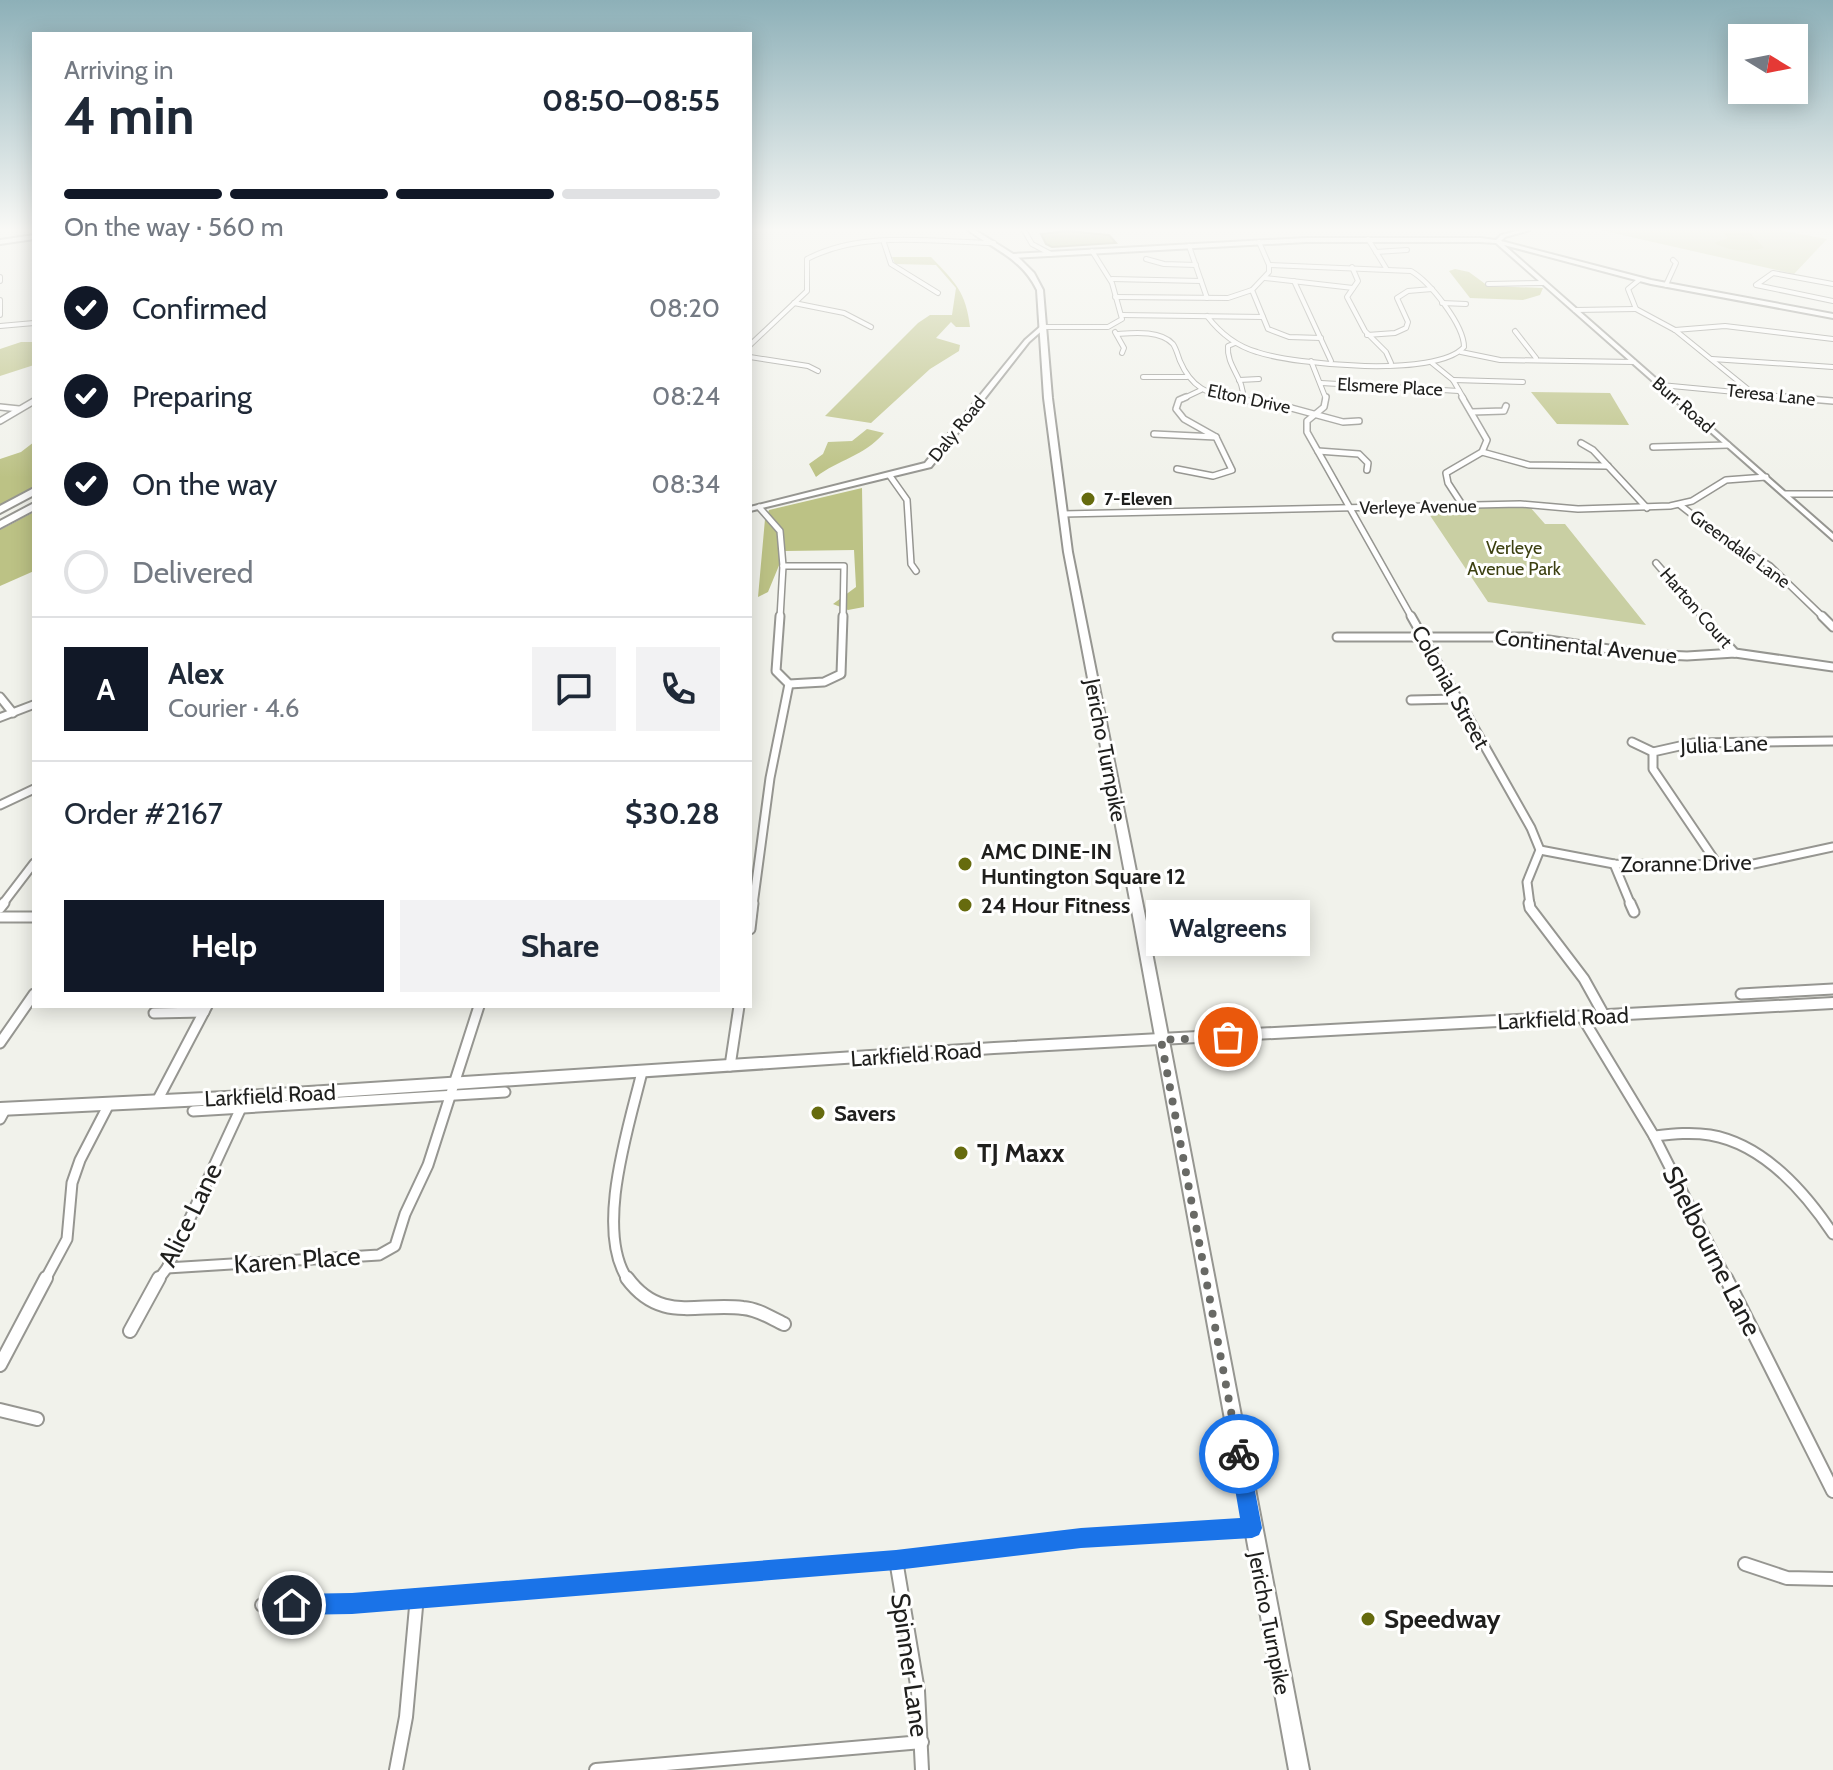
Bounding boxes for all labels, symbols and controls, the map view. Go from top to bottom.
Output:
north arrow [1728,24,1808,104]
map controls [1728,24,1808,104]
text: Arriving in [64,54,174,86]
text: 08:50–08:55 [542,82,720,119]
text: 4 min [64,84,194,147]
text: On the way · 560 m [64,211,284,243]
icon: check [64,286,108,330]
text: Confirmed [132,290,267,327]
text: 08:20 [649,292,720,324]
street label: Burr Road [1648,372,1718,438]
street label: Elsmere Place [1337,373,1443,401]
icon: check [64,374,108,418]
text: Preparing [132,378,252,415]
street label: Elton Drive [1205,379,1293,419]
street label: Teresa Lane [1726,379,1816,411]
text: 08:24 [652,380,720,412]
street label: Daly Road [924,392,990,466]
icon: check [64,462,108,506]
text: On the way [132,466,277,503]
text: 08:34 [652,468,720,500]
place label: 7-Eleven [1104,488,1172,510]
marker: 7-Eleven [1079,490,1097,508]
street label: Verleye Avenue [1359,495,1477,519]
street label: Greendale Lane [1685,505,1795,593]
park label: Verleye Avenue Park [1467,537,1562,580]
text: Delivered [132,554,253,591]
street label: Harton Court [1655,564,1737,652]
street label: Colonial Street [1406,621,1496,754]
street label: Continental Avenue [1493,624,1678,669]
button: chat [532,647,616,731]
button: phone [636,647,720,731]
text: Alex [168,655,224,692]
text: A [97,671,115,708]
street label: Jericho Turnpike [1078,675,1133,824]
text: Courier · 4.6 [168,692,300,724]
street label: Julia Lane [1679,729,1768,760]
text: Order #2167 [64,795,223,832]
text: $30.28 [625,795,720,832]
place label: AMC DINE-IN Huntington Square 12 [981,838,1186,890]
street label: Zoranne Drive [1620,849,1752,878]
marker: AMC DINE-IN Huntington Square 12 [956,855,974,873]
place label: 24 Hour Fitness [981,892,1130,919]
marker: 24 Hour Fitness [956,896,974,914]
button: Help [64,900,384,992]
button: Share [400,900,720,992]
callout: Walgreens [1146,901,1310,957]
text: Walgreens [1169,912,1287,944]
street label: Larkfield Road [1497,1002,1629,1035]
pin [1194,1003,1262,1071]
icon: bag [1206,1015,1250,1059]
street label: Larkfield Road [849,1036,983,1073]
street label: Larkfield Road [204,1079,336,1112]
place label: Savers [834,1100,896,1127]
marker: Savers [809,1104,827,1122]
place label: TJ Maxx [977,1137,1065,1169]
marker: TJ Maxx [952,1144,970,1162]
street label: Alice Lane [151,1158,229,1272]
street label: Shelbourne Lane [1655,1161,1769,1341]
street label: Karen Place [233,1240,361,1280]
courier [1199,1414,1279,1494]
icon: bike [1217,1432,1261,1476]
street label: Jericho Turnpike [1242,1548,1297,1697]
pin [258,1571,326,1639]
icon: home [270,1583,314,1627]
street label: Spinner Lane [884,1591,936,1739]
place label: Speedway [1384,1603,1501,1635]
marker: Speedway [1359,1610,1377,1628]

